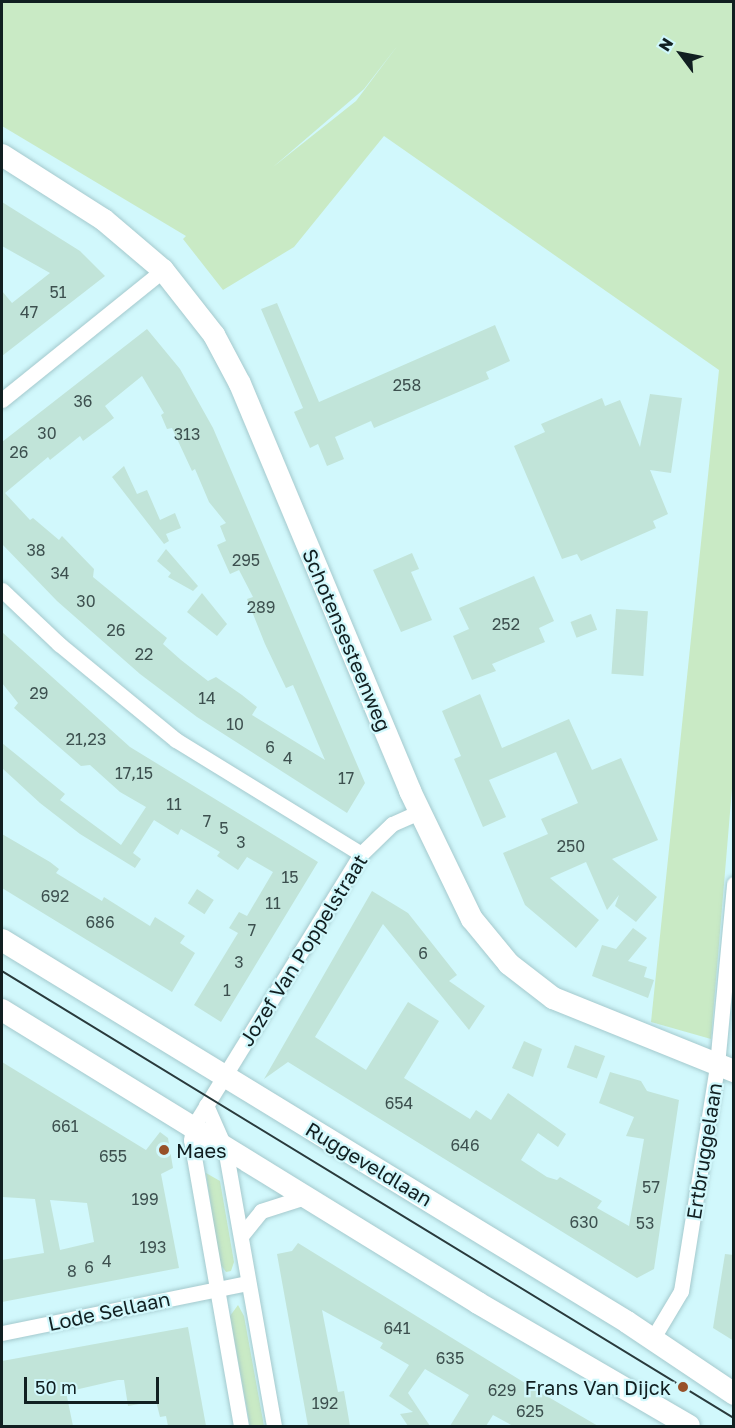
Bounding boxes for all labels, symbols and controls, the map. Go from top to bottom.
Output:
north arrow [651,24,711,84]
text: N [654,34,677,55]
house number: 51 [49,282,67,302]
house number: 47 [20,302,38,322]
house number: 258 [393,375,421,395]
house number: 36 [73,391,93,411]
house number: 30 [37,423,57,443]
house number: 313 [174,424,200,444]
house number: 26 [10,442,28,462]
house number: 38 [26,540,46,560]
street label: Schotensesteenweg [298,545,396,735]
house number: 295 [232,550,260,570]
house number: 34 [50,563,70,583]
house number: 30 [76,591,96,611]
house number: 289 [247,597,275,617]
house number: 252 [492,614,520,634]
house number: 26 [107,620,125,640]
house number: 22 [135,644,153,664]
house number: 29 [30,683,48,703]
house number: 14 [198,688,216,708]
house number: 10 [226,714,244,734]
house number: 21,23 [66,729,106,749]
house number: 6 [265,737,275,757]
house number: 4 [283,748,293,768]
house number: 17,15 [115,763,153,783]
house number: 17 [338,768,354,788]
house number: 11 [166,794,182,814]
house number: 7 [203,811,211,831]
house number: 5 [219,818,229,838]
house number: 3 [236,832,246,852]
house number: 250 [557,836,585,856]
street label: Jozef Van Poppelstraat [234,850,372,1050]
house number: 15 [281,867,299,887]
house number: 692 [41,886,69,906]
house number: 11 [265,893,281,913]
house number: 686 [85,912,115,932]
house number: 7 [248,920,256,940]
house number: 6 [418,943,428,963]
house number: 3 [234,952,244,972]
house number: 1 [223,980,231,1000]
street label: Ertbruggelaan [681,1081,727,1221]
house number: 654 [385,1093,413,1113]
house number: 661 [51,1116,79,1136]
street label: Ruggeveldlaan [301,1117,437,1211]
house number: 646 [450,1135,480,1155]
place label: Maes [176,1138,227,1162]
marker: Maes [157,1143,171,1157]
house number: 655 [99,1146,127,1166]
house number: 57 [642,1177,660,1197]
house number: 199 [131,1189,159,1209]
house number: 630 [570,1212,598,1232]
house number: 53 [636,1213,654,1233]
house number: 193 [140,1237,166,1257]
house number: 4 [102,1251,112,1271]
house number: 6 [84,1257,94,1277]
house number: 8 [67,1261,77,1281]
street label: Lode Sellaan [46,1286,172,1336]
house number: 641 [383,1318,411,1338]
house number: 635 [436,1348,464,1368]
scale bar [27,1365,162,1403]
place label: Frans Van Dijck [525,1375,671,1399]
text: 50 m [35,1376,77,1398]
house number: 629 [488,1380,516,1400]
marker: Frans Van Dijck [676,1380,690,1394]
house number: 192 [312,1393,338,1413]
house number: 625 [516,1401,544,1421]

